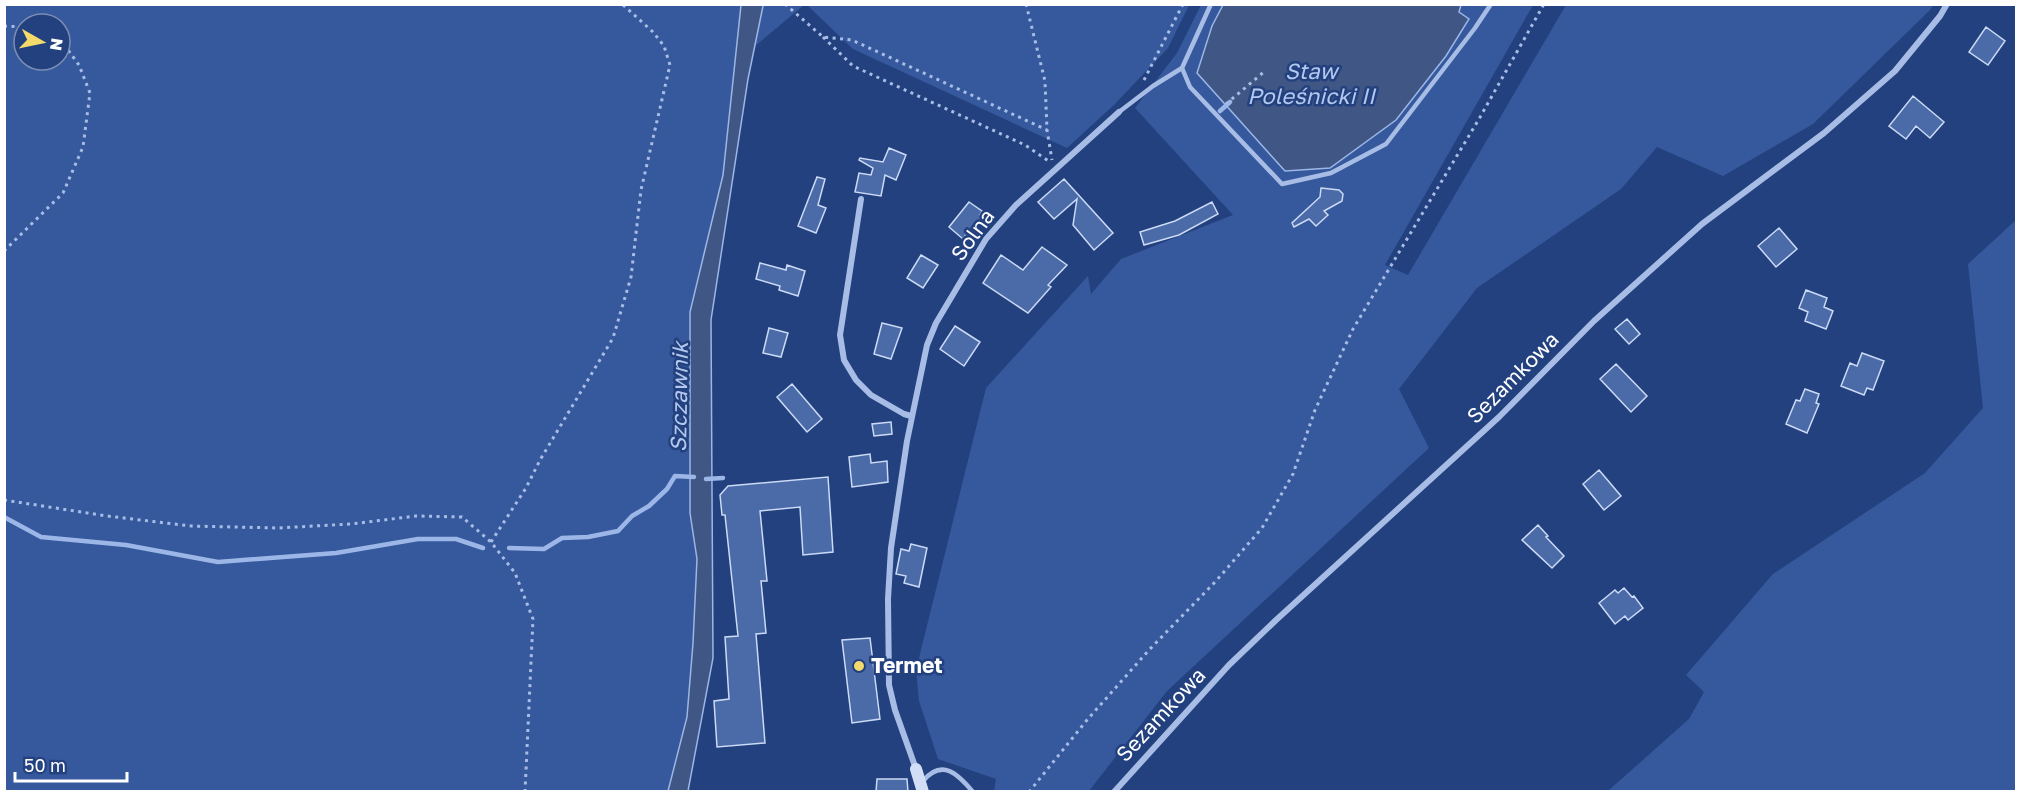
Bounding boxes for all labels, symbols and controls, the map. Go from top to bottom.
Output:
north arrow [12,12,72,72]
text: N [46,37,68,52]
water label: Staw Poleśnicki II [1247,57,1377,109]
street label: Solna [945,203,1000,265]
street label: Sezamkowa [1461,326,1564,429]
water label: Szczawnik [664,339,693,452]
place label: Termet [871,652,943,678]
marker: Termet [852,659,866,673]
street label: Sezamkowa [1110,662,1210,767]
scale bar [15,745,128,783]
text: 50 m [24,754,66,776]

